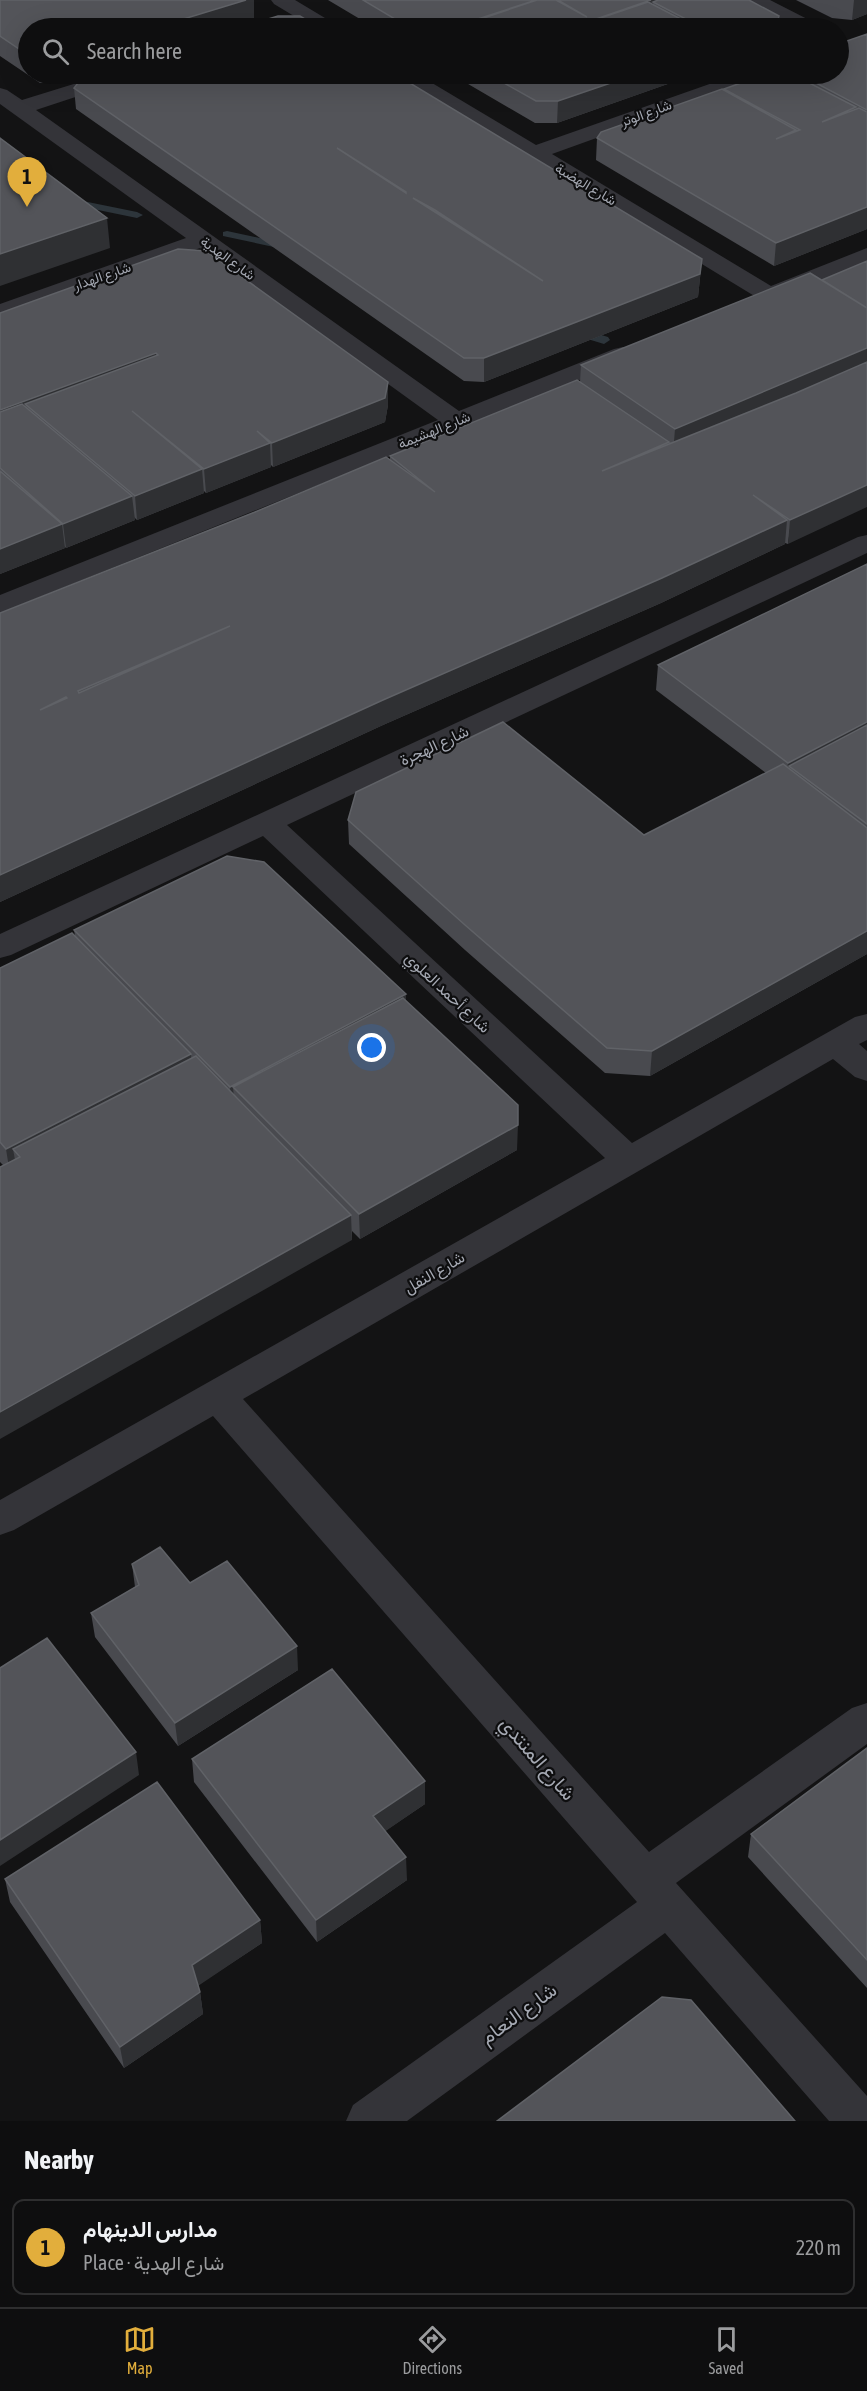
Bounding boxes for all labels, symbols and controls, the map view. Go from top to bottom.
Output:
search box [18,18,849,84]
icon: search [39,35,72,68]
text: Search here [87,38,182,64]
street label: شارع الوتر [617,96,675,133]
pin: 1 [8,158,46,207]
street label: شارع الهضبة [551,160,619,211]
street label: شارع الهدية [196,233,258,286]
street label: شارع الهدار [70,259,134,296]
street label: شارع الهشيمة [396,408,474,455]
street label: شارع الهجرة [397,721,473,772]
street label: شارع أحمد العلوي [398,948,494,1040]
your location [357,1033,386,1062]
street label: شارع النفل [401,1248,469,1299]
street label: شارع المنتدي [491,1711,581,1809]
street label: شارع النعام [475,1978,562,2051]
text: Nearby [24,2145,94,2175]
text: مدارس الدينهام [83,2216,218,2242]
text: 1 [41,2236,50,2259]
text: 220 m [796,2236,841,2259]
text: Place · شارع الهدية [83,2251,224,2274]
tab: Map [123,2323,156,2377]
tab: Directions [402,2323,462,2377]
tab: Saved [708,2323,744,2377]

